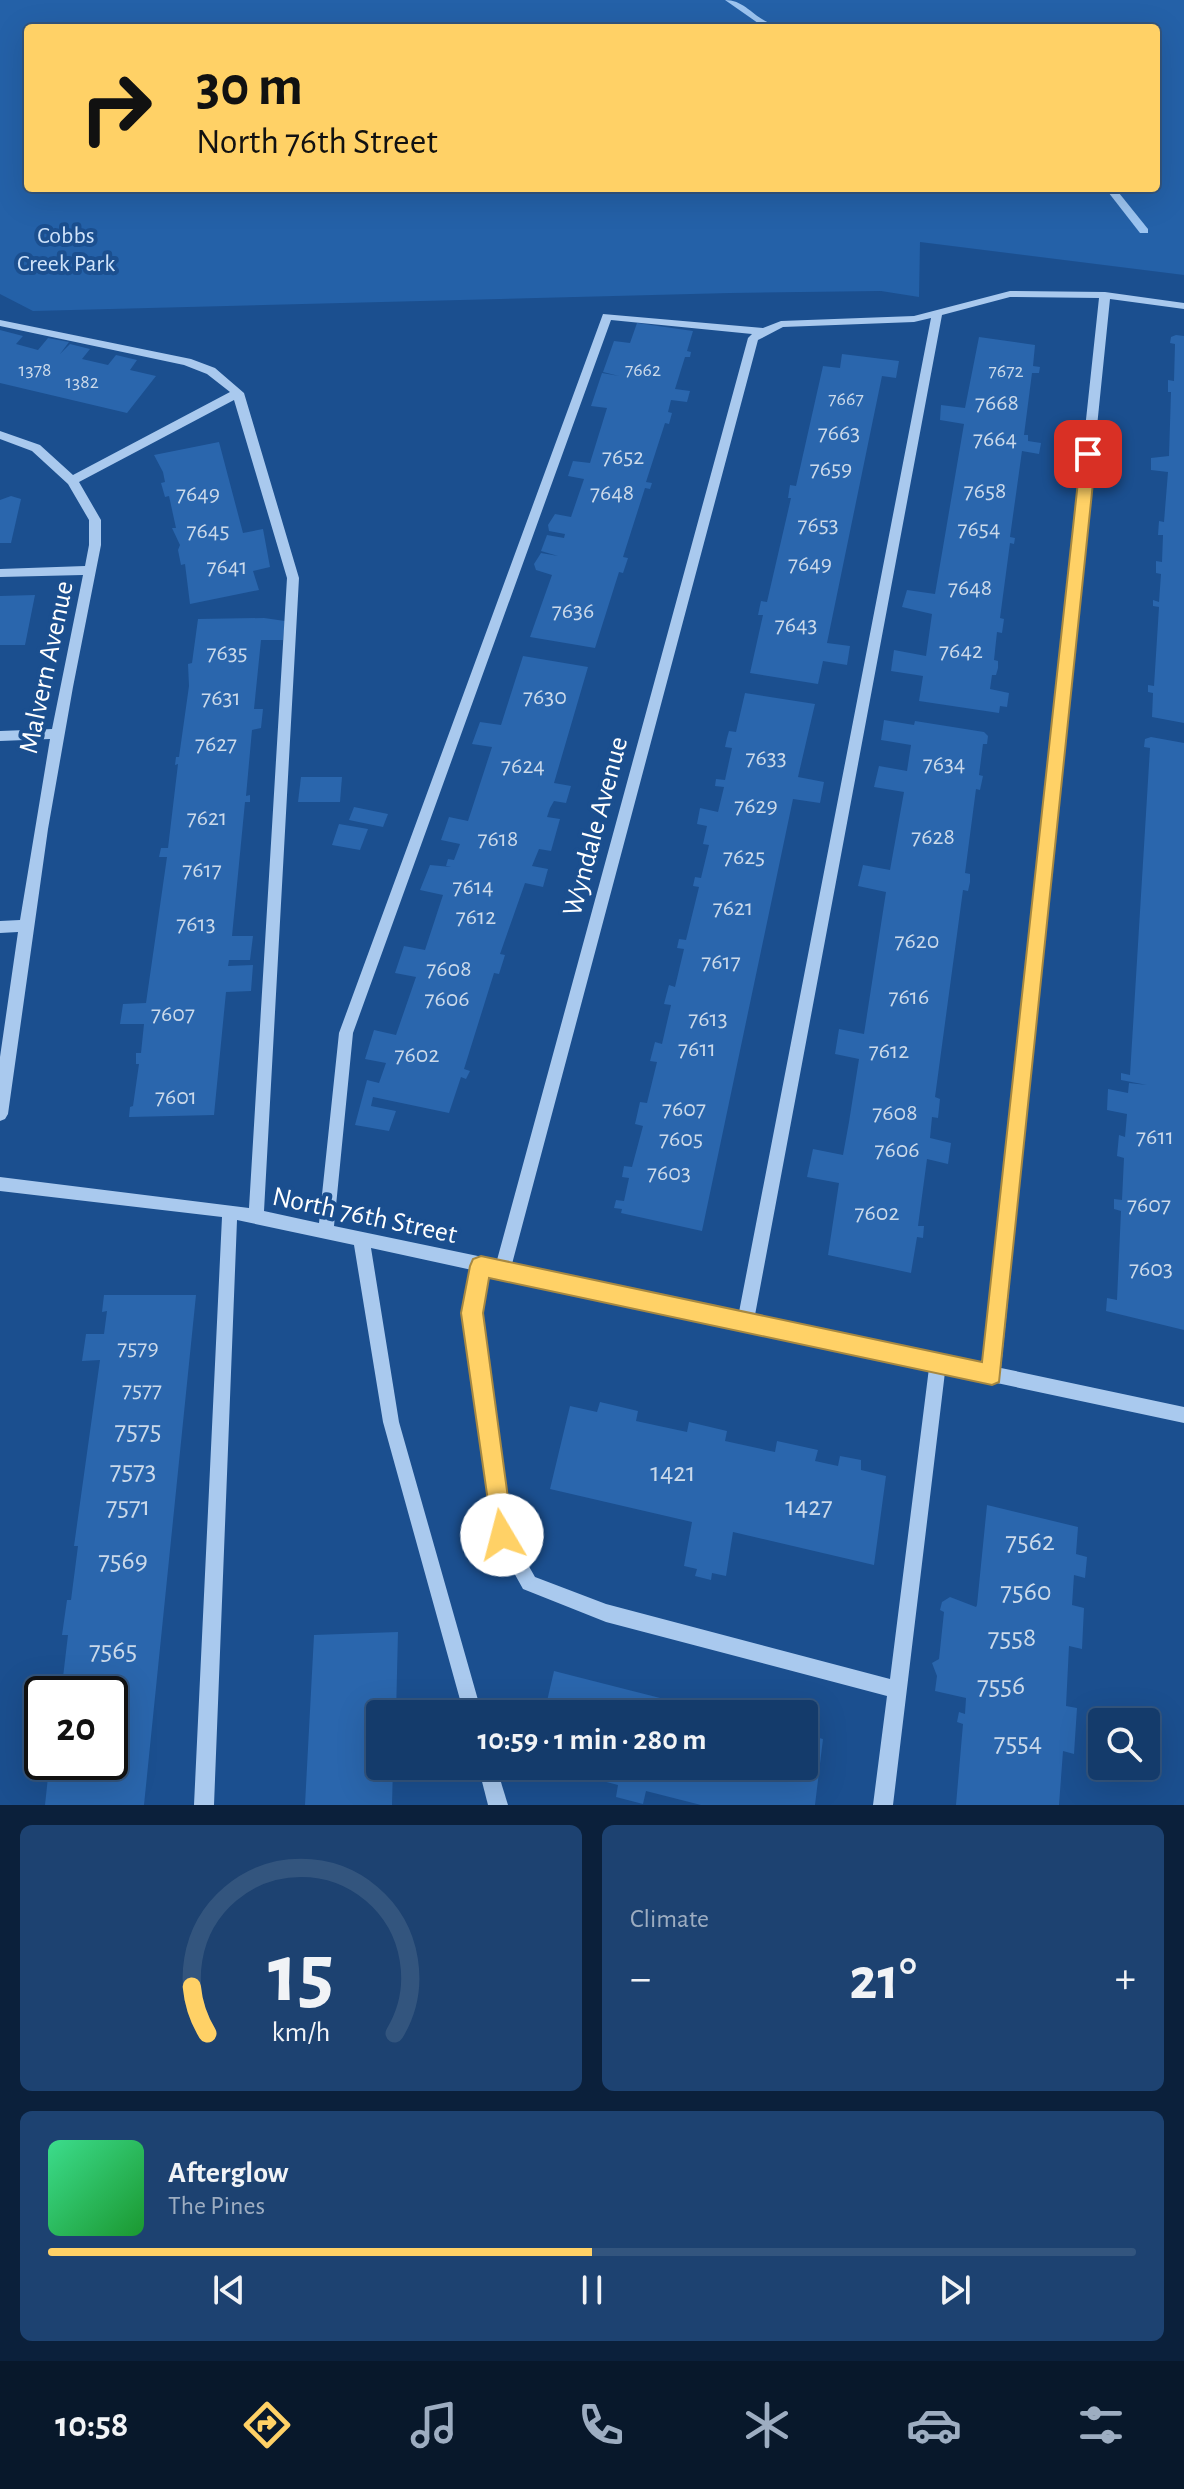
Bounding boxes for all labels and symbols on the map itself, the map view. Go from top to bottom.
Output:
park label: Cobbs Creek Park [17,224,115,276]
house number: 1378 [19,360,51,380]
house number: 7662 [625,360,661,380]
house number: 7672 [988,361,1024,381]
house number: 1382 [65,372,99,392]
house number: 7667 [828,389,864,409]
house number: 7668 [975,391,1019,415]
pin [1054,420,1122,488]
house number: 7663 [818,421,860,445]
house number: 7664 [973,427,1017,451]
house number: 7652 [602,445,644,469]
house number: 7659 [810,457,852,481]
house number: 7658 [964,479,1006,503]
house number: 7648 [590,481,634,505]
house number: 7649 [176,482,220,506]
house number: 7653 [797,513,839,537]
house number: 7654 [958,517,1000,541]
house number: 7645 [187,519,229,543]
house number: 7649 [788,552,832,576]
house number: 7641 [206,555,248,579]
house number: 7648 [948,576,992,600]
street label: Malvern Avenue [15,579,79,756]
house number: 7636 [552,599,594,623]
house number: 7643 [775,613,817,637]
house number: 7642 [939,639,983,663]
house number: 7635 [206,641,248,665]
house number: 7630 [523,685,567,709]
house number: 7631 [201,686,241,710]
house number: 7627 [195,732,237,756]
street label: Wyndale Avenue [559,734,633,919]
house number: 7633 [745,746,787,770]
house number: 7634 [923,752,965,776]
house number: 7624 [501,754,545,778]
house number: 7629 [734,794,778,818]
house number: 7621 [187,806,227,830]
house number: 7628 [911,825,955,849]
house number: 7618 [478,827,518,851]
house number: 7625 [723,845,765,869]
house number: 7617 [182,858,222,882]
house number: 7614 [452,875,494,899]
house number: 7621 [713,896,753,920]
house number: 7612 [456,905,496,929]
house number: 7613 [176,912,216,936]
house number: 7620 [895,929,939,953]
house number: 7617 [701,950,741,974]
house number: 7608 [426,957,472,981]
house number: 7616 [889,985,929,1009]
house number: 7606 [424,987,470,1011]
house number: 7607 [151,1002,195,1026]
house number: 7613 [688,1007,728,1031]
house number: 7611 [678,1037,716,1061]
house number: 7612 [869,1039,909,1063]
house number: 7602 [395,1043,440,1067]
house number: 7601 [155,1085,197,1109]
house number: 7607 [662,1097,706,1121]
house number: 7608 [872,1101,918,1125]
house number: 7611 [1136,1125,1174,1149]
house number: 7605 [659,1127,703,1151]
house number: 7606 [874,1138,920,1162]
house number: 7603 [647,1161,691,1185]
street label: North 76th Street [270,1183,460,1249]
house number: 7607 [1127,1193,1171,1217]
house number: 7602 [855,1201,900,1225]
house number: 7603 [1129,1257,1173,1281]
house number: 7579 [117,1336,159,1360]
house number: 7577 [122,1378,162,1402]
house number: 7575 [115,1417,161,1445]
house number: 7573 [110,1457,156,1485]
house number: 1421 [650,1459,696,1487]
house number: 7571 [106,1493,150,1521]
position arrow [460,1493,544,1577]
house number: 1427 [785,1493,833,1521]
house number: 7562 [1005,1528,1055,1556]
house number: 7569 [98,1547,148,1575]
house number: 7560 [1000,1578,1052,1606]
house number: 7558 [988,1624,1036,1652]
house number: 7565 [89,1637,137,1665]
house number: 7556 [977,1672,1025,1700]
speed limit sign: 20 [24,1676,128,1780]
house number: 7554 [994,1729,1042,1757]

